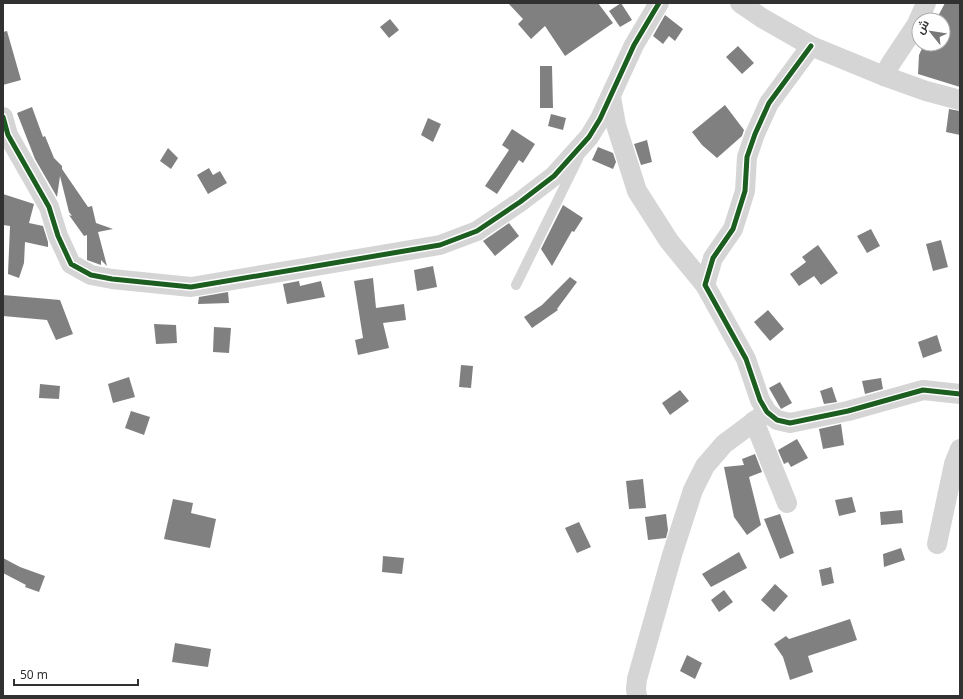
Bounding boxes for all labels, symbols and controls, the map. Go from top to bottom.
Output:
north arrow [911,12,951,52]
text: ش [912,17,932,37]
scale bar [14,661,138,687]
text: 50 m [20,666,48,683]

